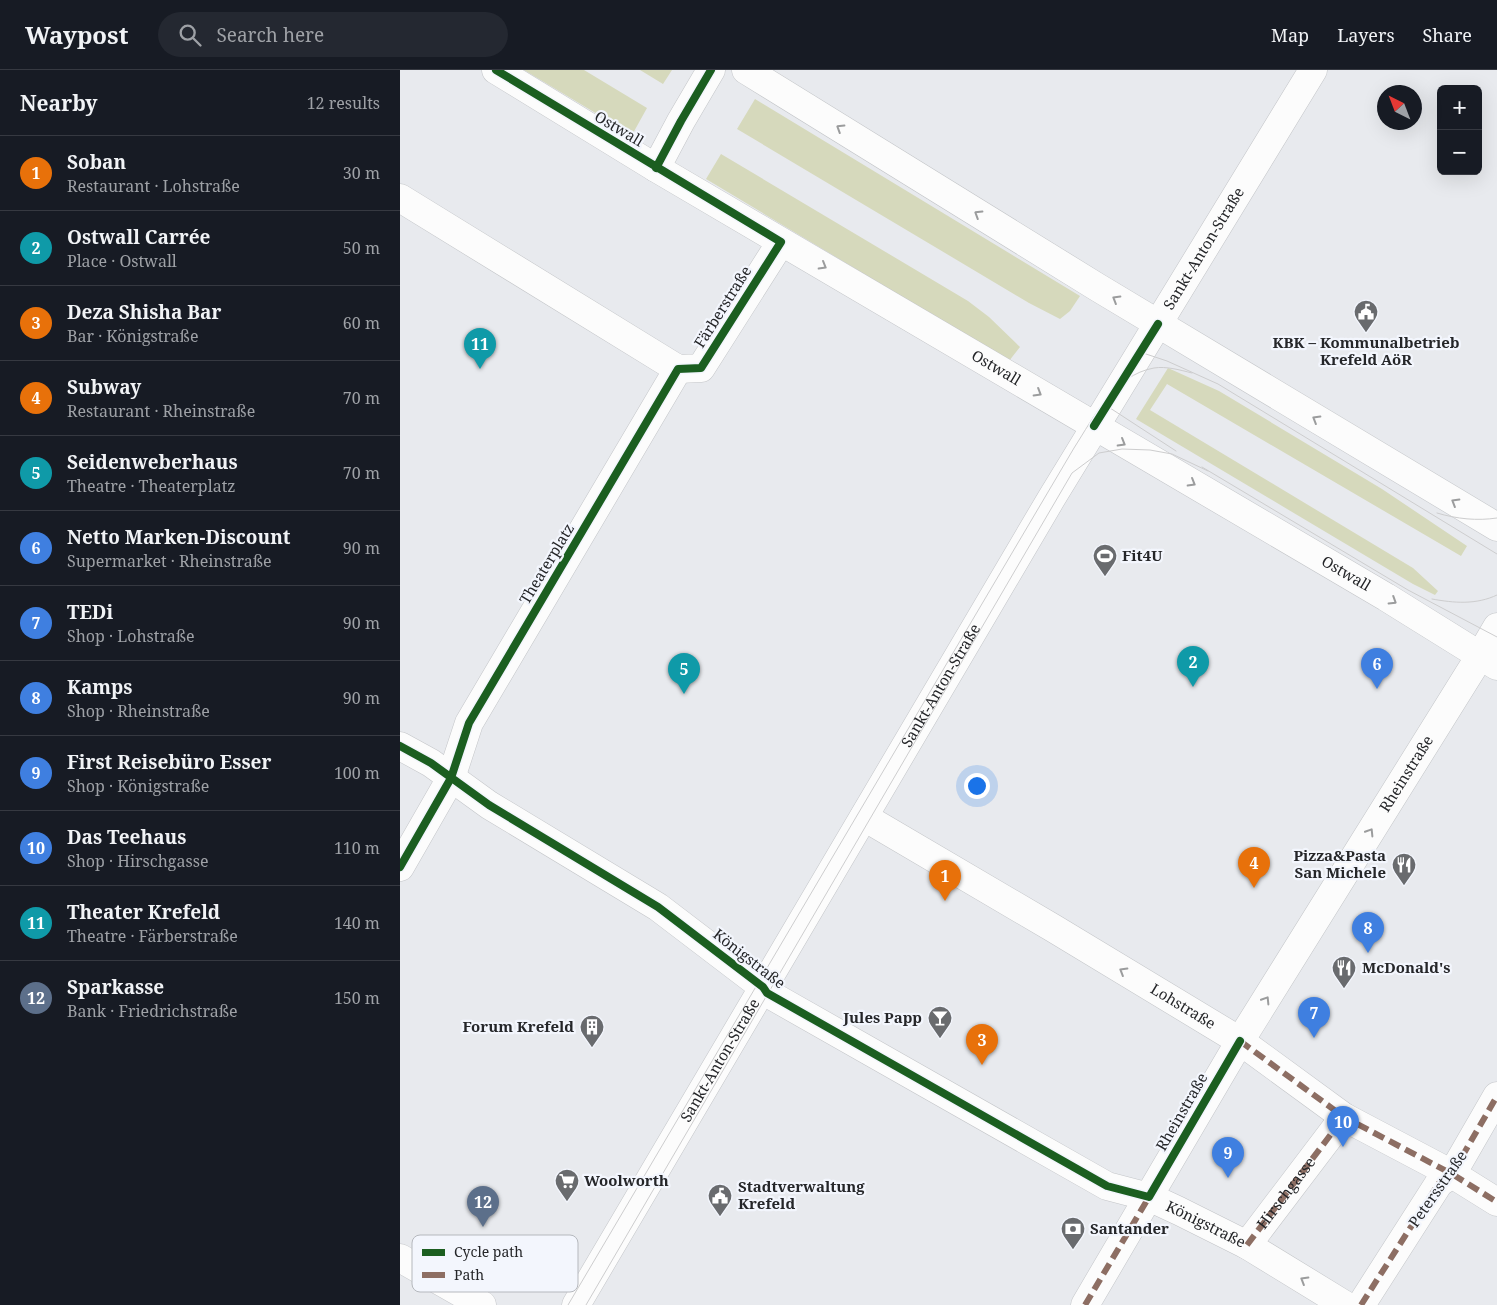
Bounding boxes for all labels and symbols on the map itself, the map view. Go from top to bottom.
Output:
north arrow [1377,85,1422,130]
street label: Ostwall [591,106,648,151]
one-way arrow [836,125,845,135]
street label: Sankt-Anton-Straße [1158,183,1248,313]
one-way arrow [974,210,983,220]
one-way arrow [817,260,826,270]
street label: Färberstraße [689,262,755,351]
one-way arrow [1113,295,1122,305]
public building icon: KBK – Kommunalbetrieb Krefeld AöR [1353,299,1379,333]
pin: 11 [464,328,496,369]
place label: KBK – Kommunalbetrieb Krefeld AöR [1272,332,1460,369]
street label: Ostwall [968,345,1025,389]
one-way arrow [1033,386,1042,396]
one-way arrow [1312,415,1321,425]
one-way arrow [1117,436,1126,446]
one-way arrow [1187,477,1196,487]
one-way arrow [1452,499,1461,509]
street label: Theaterplatz [514,519,578,608]
sports icon: Fit4U [1092,543,1118,577]
place label: Fit4U [1122,545,1162,565]
street label: Ostwall [1318,550,1375,595]
one-way arrow [1387,595,1396,604]
street label: Sankt-Anton-Straße [896,620,984,750]
pin: 2 [1177,646,1209,687]
pin: 6 [1361,648,1393,689]
pin: 5 [668,653,700,694]
street label: Rheinstraße [1374,731,1437,815]
your location [964,773,990,799]
one-way arrow [1364,829,1374,838]
place label: Pizza&Pasta San Michele [1293,845,1386,882]
pin: 4 [1238,847,1270,888]
restaurant icon: Pizza&Pasta San Michele [1391,852,1417,886]
pin: 1 [929,860,961,901]
pin: 8 [1352,912,1384,953]
street label: Königstraße [709,924,790,993]
restaurant icon: McDonald's [1331,955,1357,989]
place label: McDonald's [1362,957,1451,977]
one-way arrow [1120,967,1129,977]
street label: Lohstraße [1147,978,1220,1033]
street label: Sankt-Anton-Straße [675,994,763,1125]
one-way arrow [1259,996,1269,1005]
pin: 7 [1298,997,1330,1038]
bar icon: Jules Papp [927,1005,953,1039]
place label: Jules Papp [842,1007,922,1027]
building icon: Forum Krefeld [579,1014,605,1048]
place label: Forum Krefeld [462,1016,574,1036]
pin: 3 [966,1024,998,1065]
street label: Rheinstraße [1151,1069,1212,1154]
pin: 10 [1327,1106,1359,1147]
pin: 9 [1212,1137,1244,1178]
street label: Petersstraße [1403,1146,1471,1231]
street label: Hirschgasse [1252,1152,1319,1233]
supermarket icon: Woolworth [554,1168,580,1202]
place label: Woolworth [584,1170,669,1190]
place label: Stadtverwaltung Krefeld [738,1176,865,1213]
public building icon: Stadtverwaltung Krefeld [707,1183,733,1217]
pin: 12 [467,1186,499,1227]
street label: Königstraße [1163,1195,1249,1252]
bank icon: Santander [1060,1216,1086,1250]
place label: Santander [1090,1218,1169,1238]
legend [412,1235,578,1292]
text: Cycle path [454,1242,523,1261]
text: Path [454,1265,484,1284]
one-way arrow [1300,1276,1309,1286]

